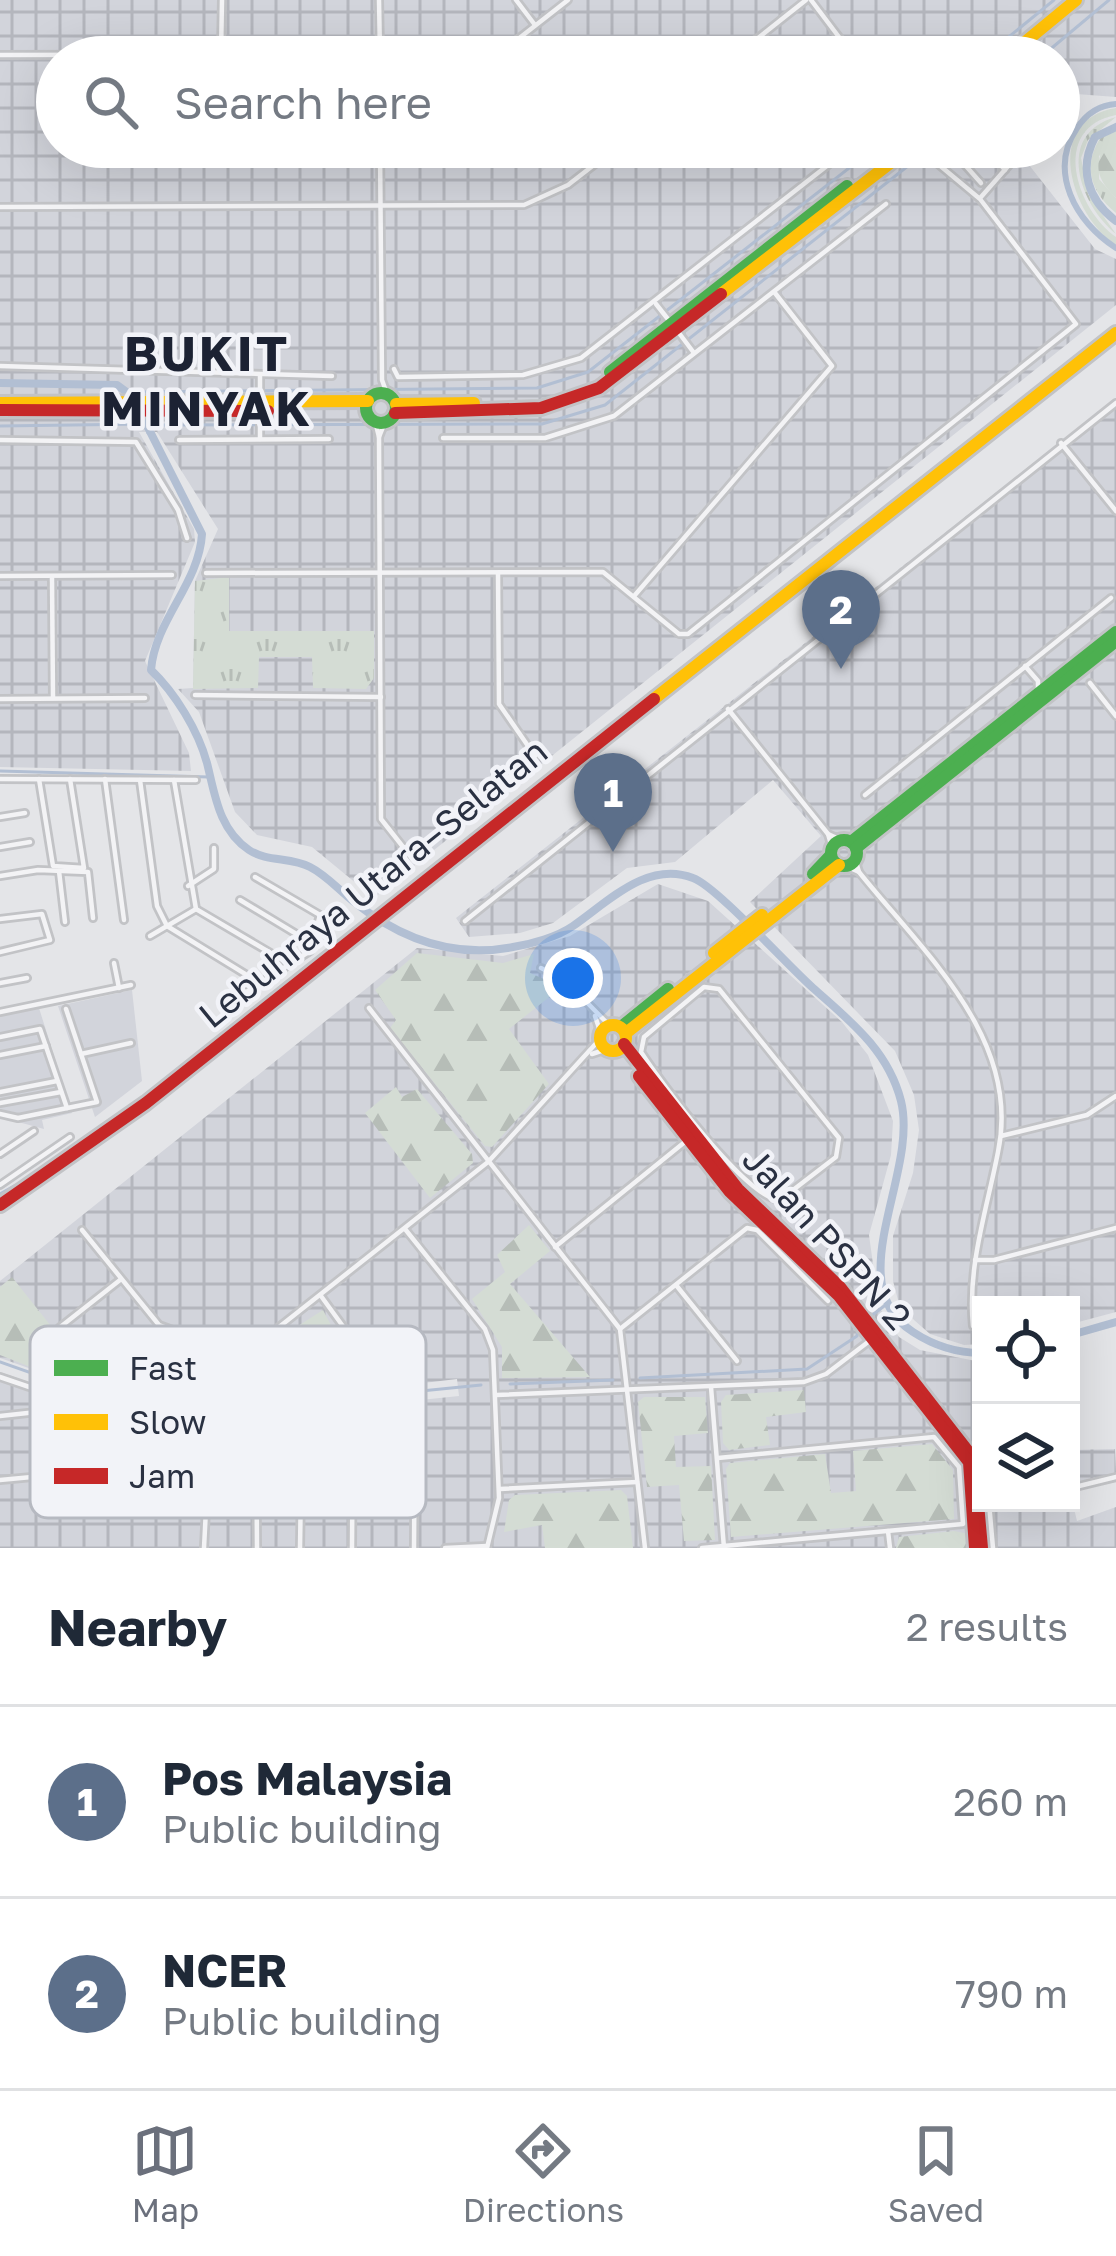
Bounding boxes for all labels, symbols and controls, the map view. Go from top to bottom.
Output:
search box [36,36,1080,168]
icon: search [78,69,144,135]
text: Search here [174,75,432,129]
district label: BUKIT MINYAK [101,324,313,437]
pin: 2 [802,570,880,669]
street label: Lebuhraya Utara–Selatan [190,729,555,1036]
pin: 1 [574,753,652,852]
your location [543,948,603,1008]
street label: Jalan PSPN 2 [734,1138,921,1338]
map controls [972,1296,1080,1512]
button: locate [972,1296,1080,1404]
legend [30,1326,426,1518]
text: Fast [129,1348,197,1387]
text: Slow [129,1402,207,1441]
button: layers [972,1404,1080,1512]
text: Jam [129,1456,195,1495]
text: Nearby [48,1596,227,1657]
text: 2 results [906,1603,1068,1650]
text: Pos Malaysia [162,1751,452,1805]
text: 1 [77,1778,97,1825]
text: 260 m [953,1778,1068,1825]
text: Public building [162,1805,442,1852]
text: NCER [162,1943,288,1997]
text: 2 [75,1970,99,2017]
text: 790 m [955,1970,1068,2017]
text: Public building [162,1997,442,2044]
tab: Map [132,2118,199,2229]
tab: Directions [463,2118,624,2229]
tab: Saved [888,2118,984,2229]

